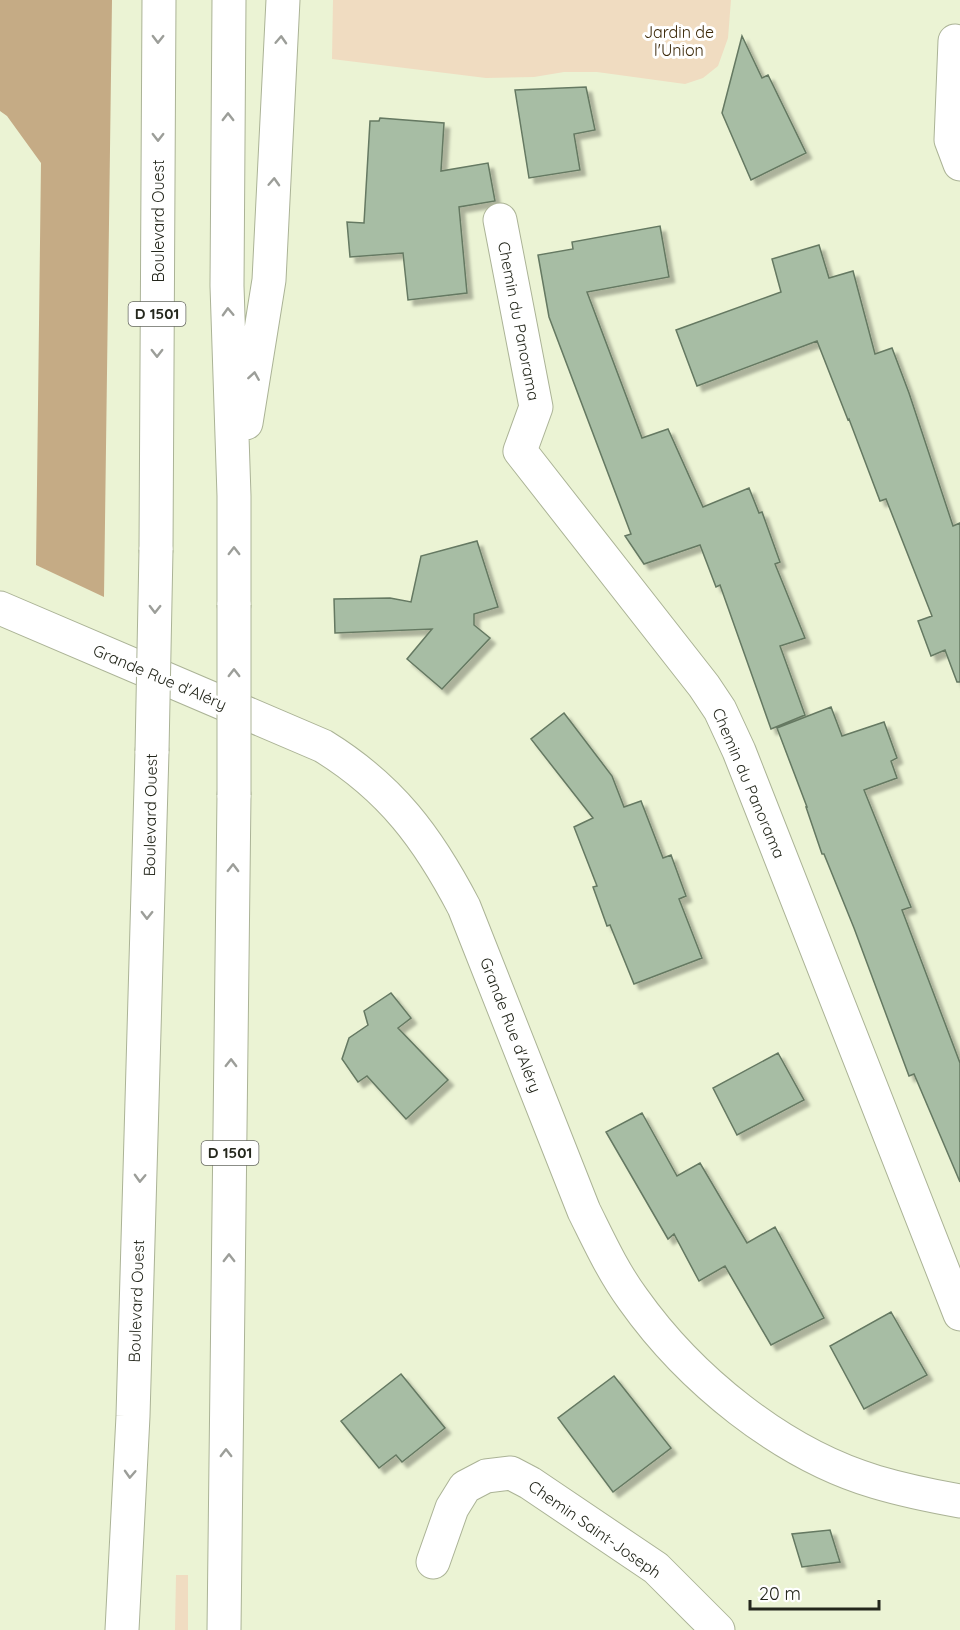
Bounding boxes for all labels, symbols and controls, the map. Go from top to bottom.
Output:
park label: Jardin de l'Union [644,22,714,60]
one-way arrow [152,35,165,44]
one-way arrow [274,35,287,44]
one-way arrow [222,112,234,121]
one-way arrow [152,133,164,142]
street label: Boulevard Ouest [148,160,168,282]
one-way arrow [267,178,280,187]
street label: Chemin du Panorama [494,240,544,402]
road number: D 1501 [128,302,186,326]
one-way arrow [221,307,234,316]
one-way arrow [151,349,163,358]
one-way arrow [247,371,259,381]
one-way arrow [228,546,240,555]
one-way arrow [149,604,161,613]
street label: Grande Rue d'Aléry [90,640,230,714]
one-way arrow [228,669,240,678]
street label: Chemin du Panorama [708,705,790,861]
street label: Boulevard Ouest [139,753,161,877]
one-way arrow [227,864,239,873]
one-way arrow [141,910,154,919]
street label: Grande Rue d'Aléry [476,955,546,1095]
one-way arrow [224,1059,237,1068]
road number: D 1501 [202,1141,258,1165]
one-way arrow [134,1173,147,1182]
street label: Boulevard Ouest [124,1239,148,1363]
one-way arrow [222,1254,235,1263]
one-way arrow [220,1449,233,1458]
one-way arrow [123,1470,136,1479]
street label: Chemin Saint-Joseph [525,1476,665,1582]
scale bar [750,1573,879,1611]
text: 20 m [759,1582,801,1605]

